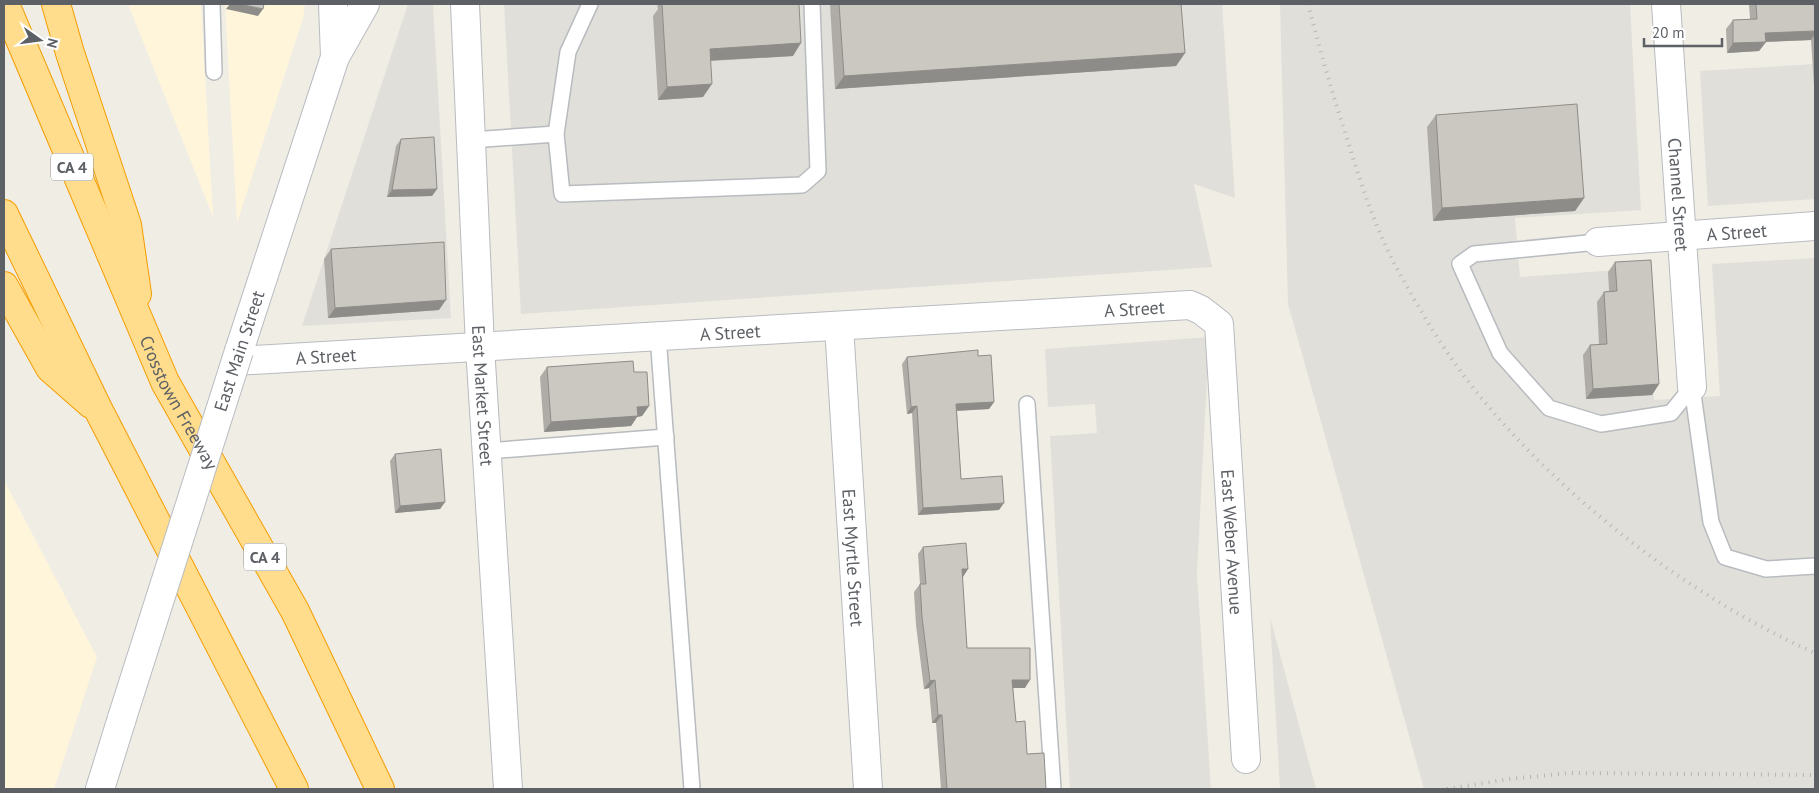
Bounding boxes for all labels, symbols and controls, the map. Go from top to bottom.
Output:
north arrow [15,15,65,65]
scale bar [1644,15,1722,47]
text: 20 m [1652,23,1685,42]
text: N [43,37,62,50]
street label: Channel Street [1664,137,1694,252]
road number: CA 4 [51,154,93,180]
street label: A Street [1706,218,1768,245]
street label: East Main Street [209,288,269,414]
street label: A Street [1104,295,1165,322]
street label: A Street [699,319,761,345]
street label: East Market Street [468,325,499,467]
street label: Crosstown Freeway [135,332,224,474]
street label: A Street [295,342,357,369]
street label: East Weber Avenue [1217,469,1249,615]
street label: East Myrtle Street [838,488,869,627]
road number: CA 4 [244,544,286,570]

